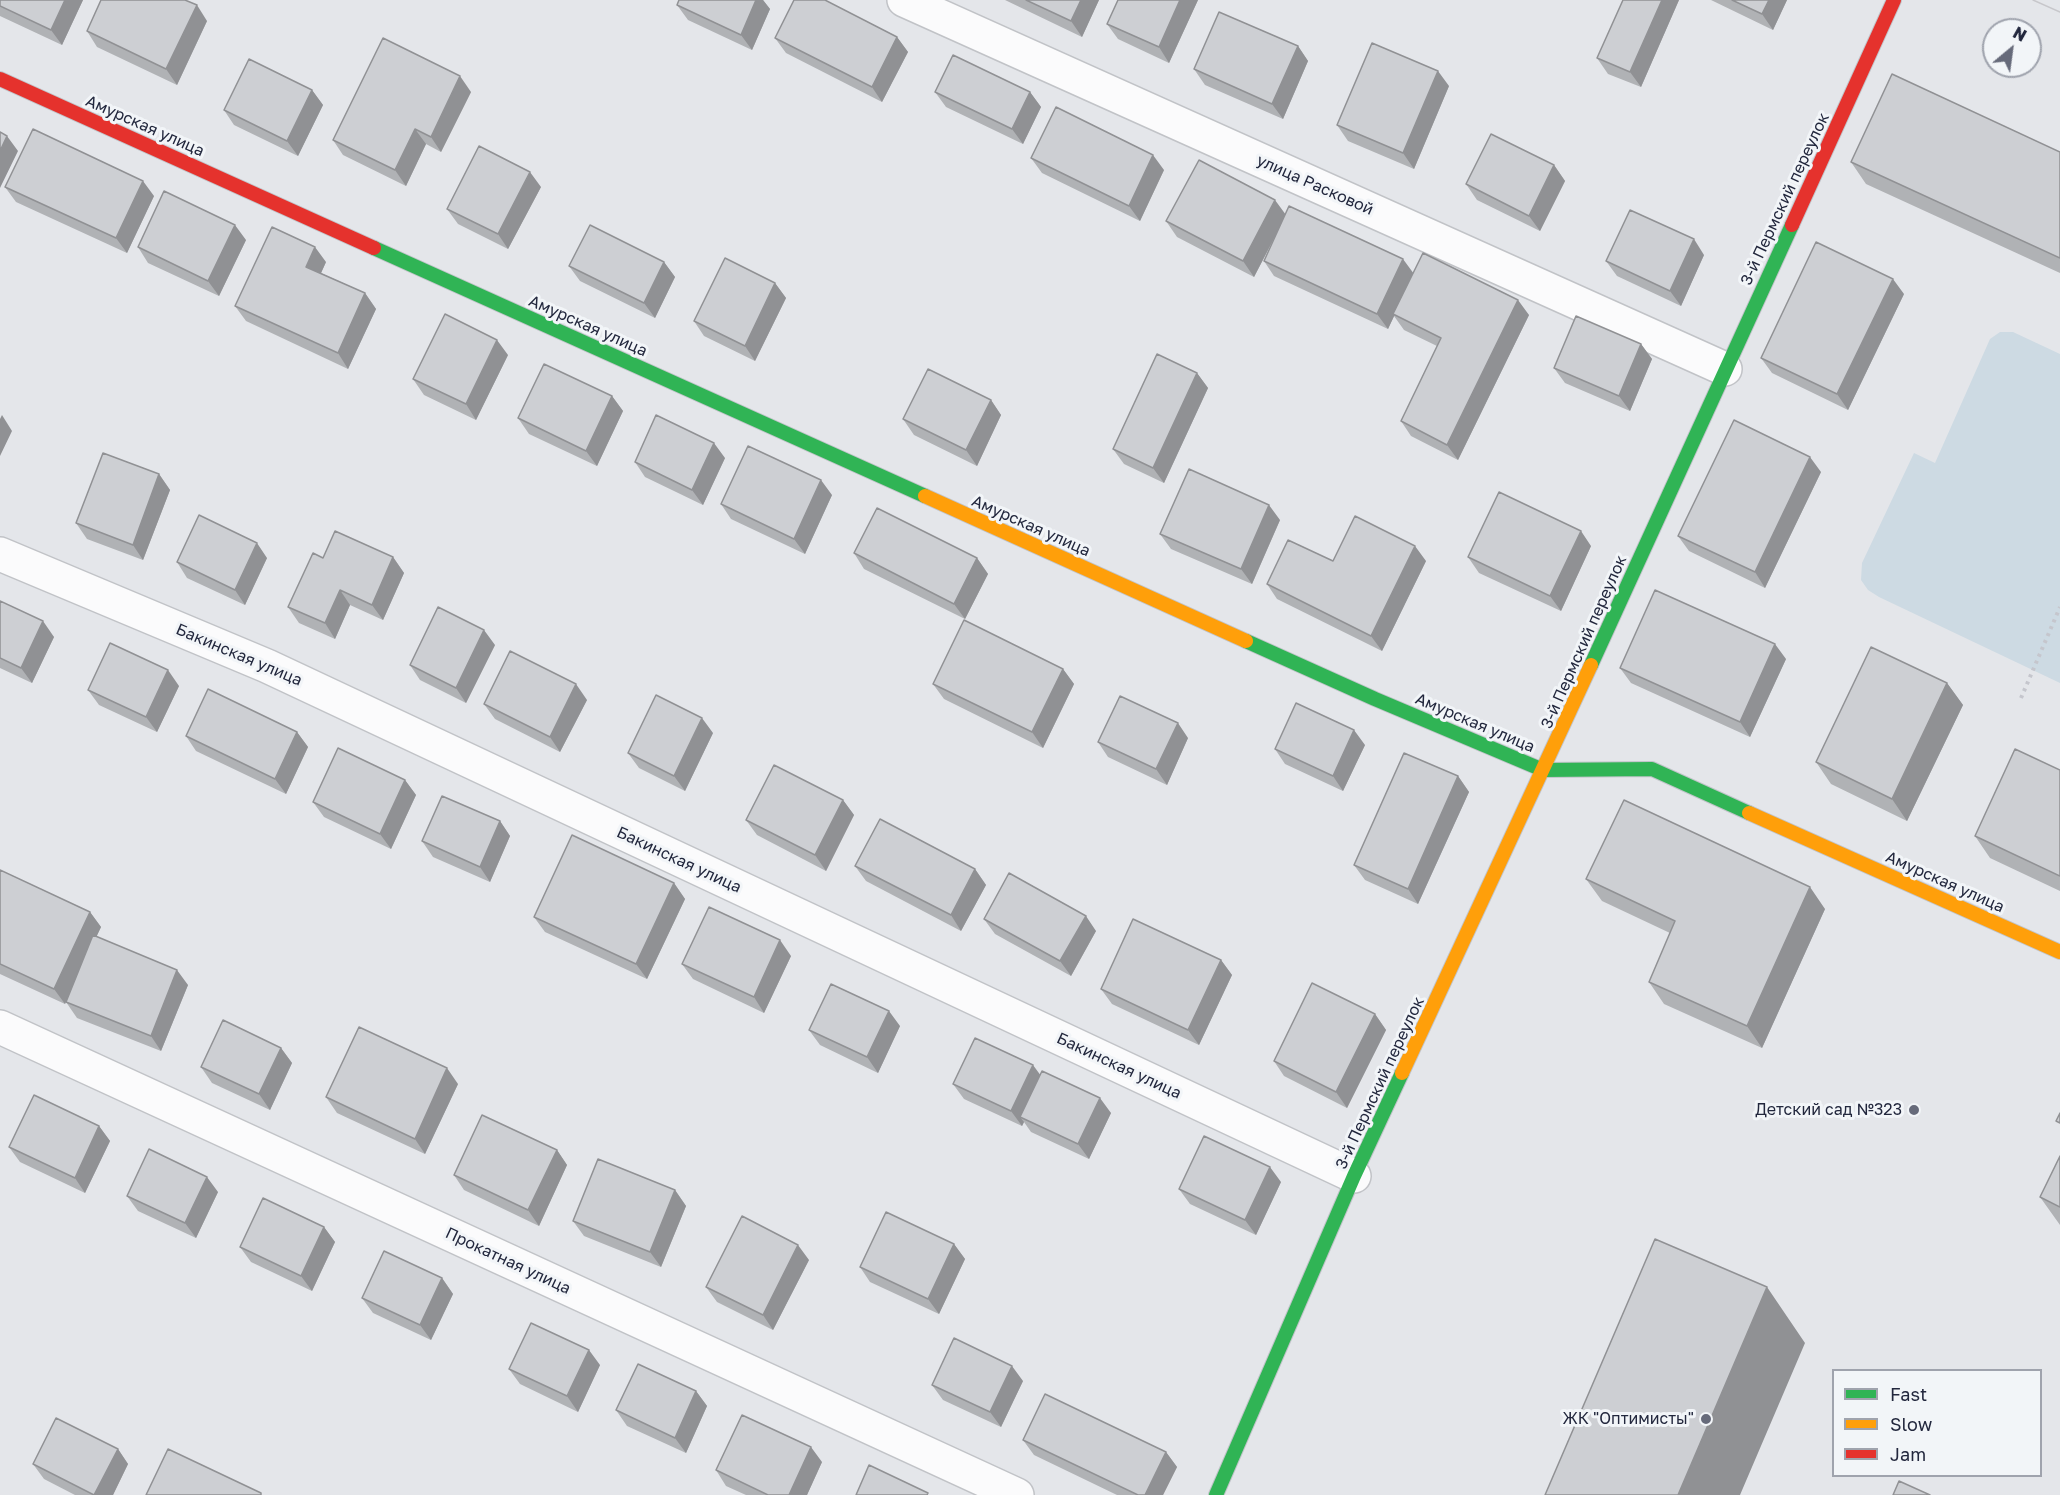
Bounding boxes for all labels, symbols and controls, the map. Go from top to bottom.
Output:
north arrow [1982,18,2042,78]
text: N [2010,22,2030,46]
street label: Амурская улица [83,91,207,161]
street label: 3-й Пермский переулок [1737,110,1833,288]
street label: улица Расковой [1254,151,1376,219]
street label: Амурская улица [526,291,650,361]
street label: Амурская улица [969,491,1093,561]
street label: 3-й Пермский переулок [1537,552,1631,732]
street label: Бакинская улица [173,620,305,690]
street label: Амурская улица [1412,689,1538,757]
street label: Бакинская улица [614,823,744,897]
street label: Амурская улица [1883,847,2007,917]
street label: 3-й Пермский переулок [1332,994,1428,1172]
street label: Бакинская улица [1054,1029,1184,1103]
place label: Детский сад №323 [1755,1100,1902,1120]
marker: Детский сад №323 [1907,1103,1921,1117]
street label: Прокатная улица [442,1224,574,1298]
legend [1832,1369,2042,1477]
text: Fast [1890,1383,1927,1405]
place label: ЖК "Оптимисты" [1562,1409,1694,1429]
marker: ЖК "Оптимисты" [1699,1412,1713,1426]
text: Slow [1890,1413,1932,1435]
text: Jam [1890,1443,1926,1465]

